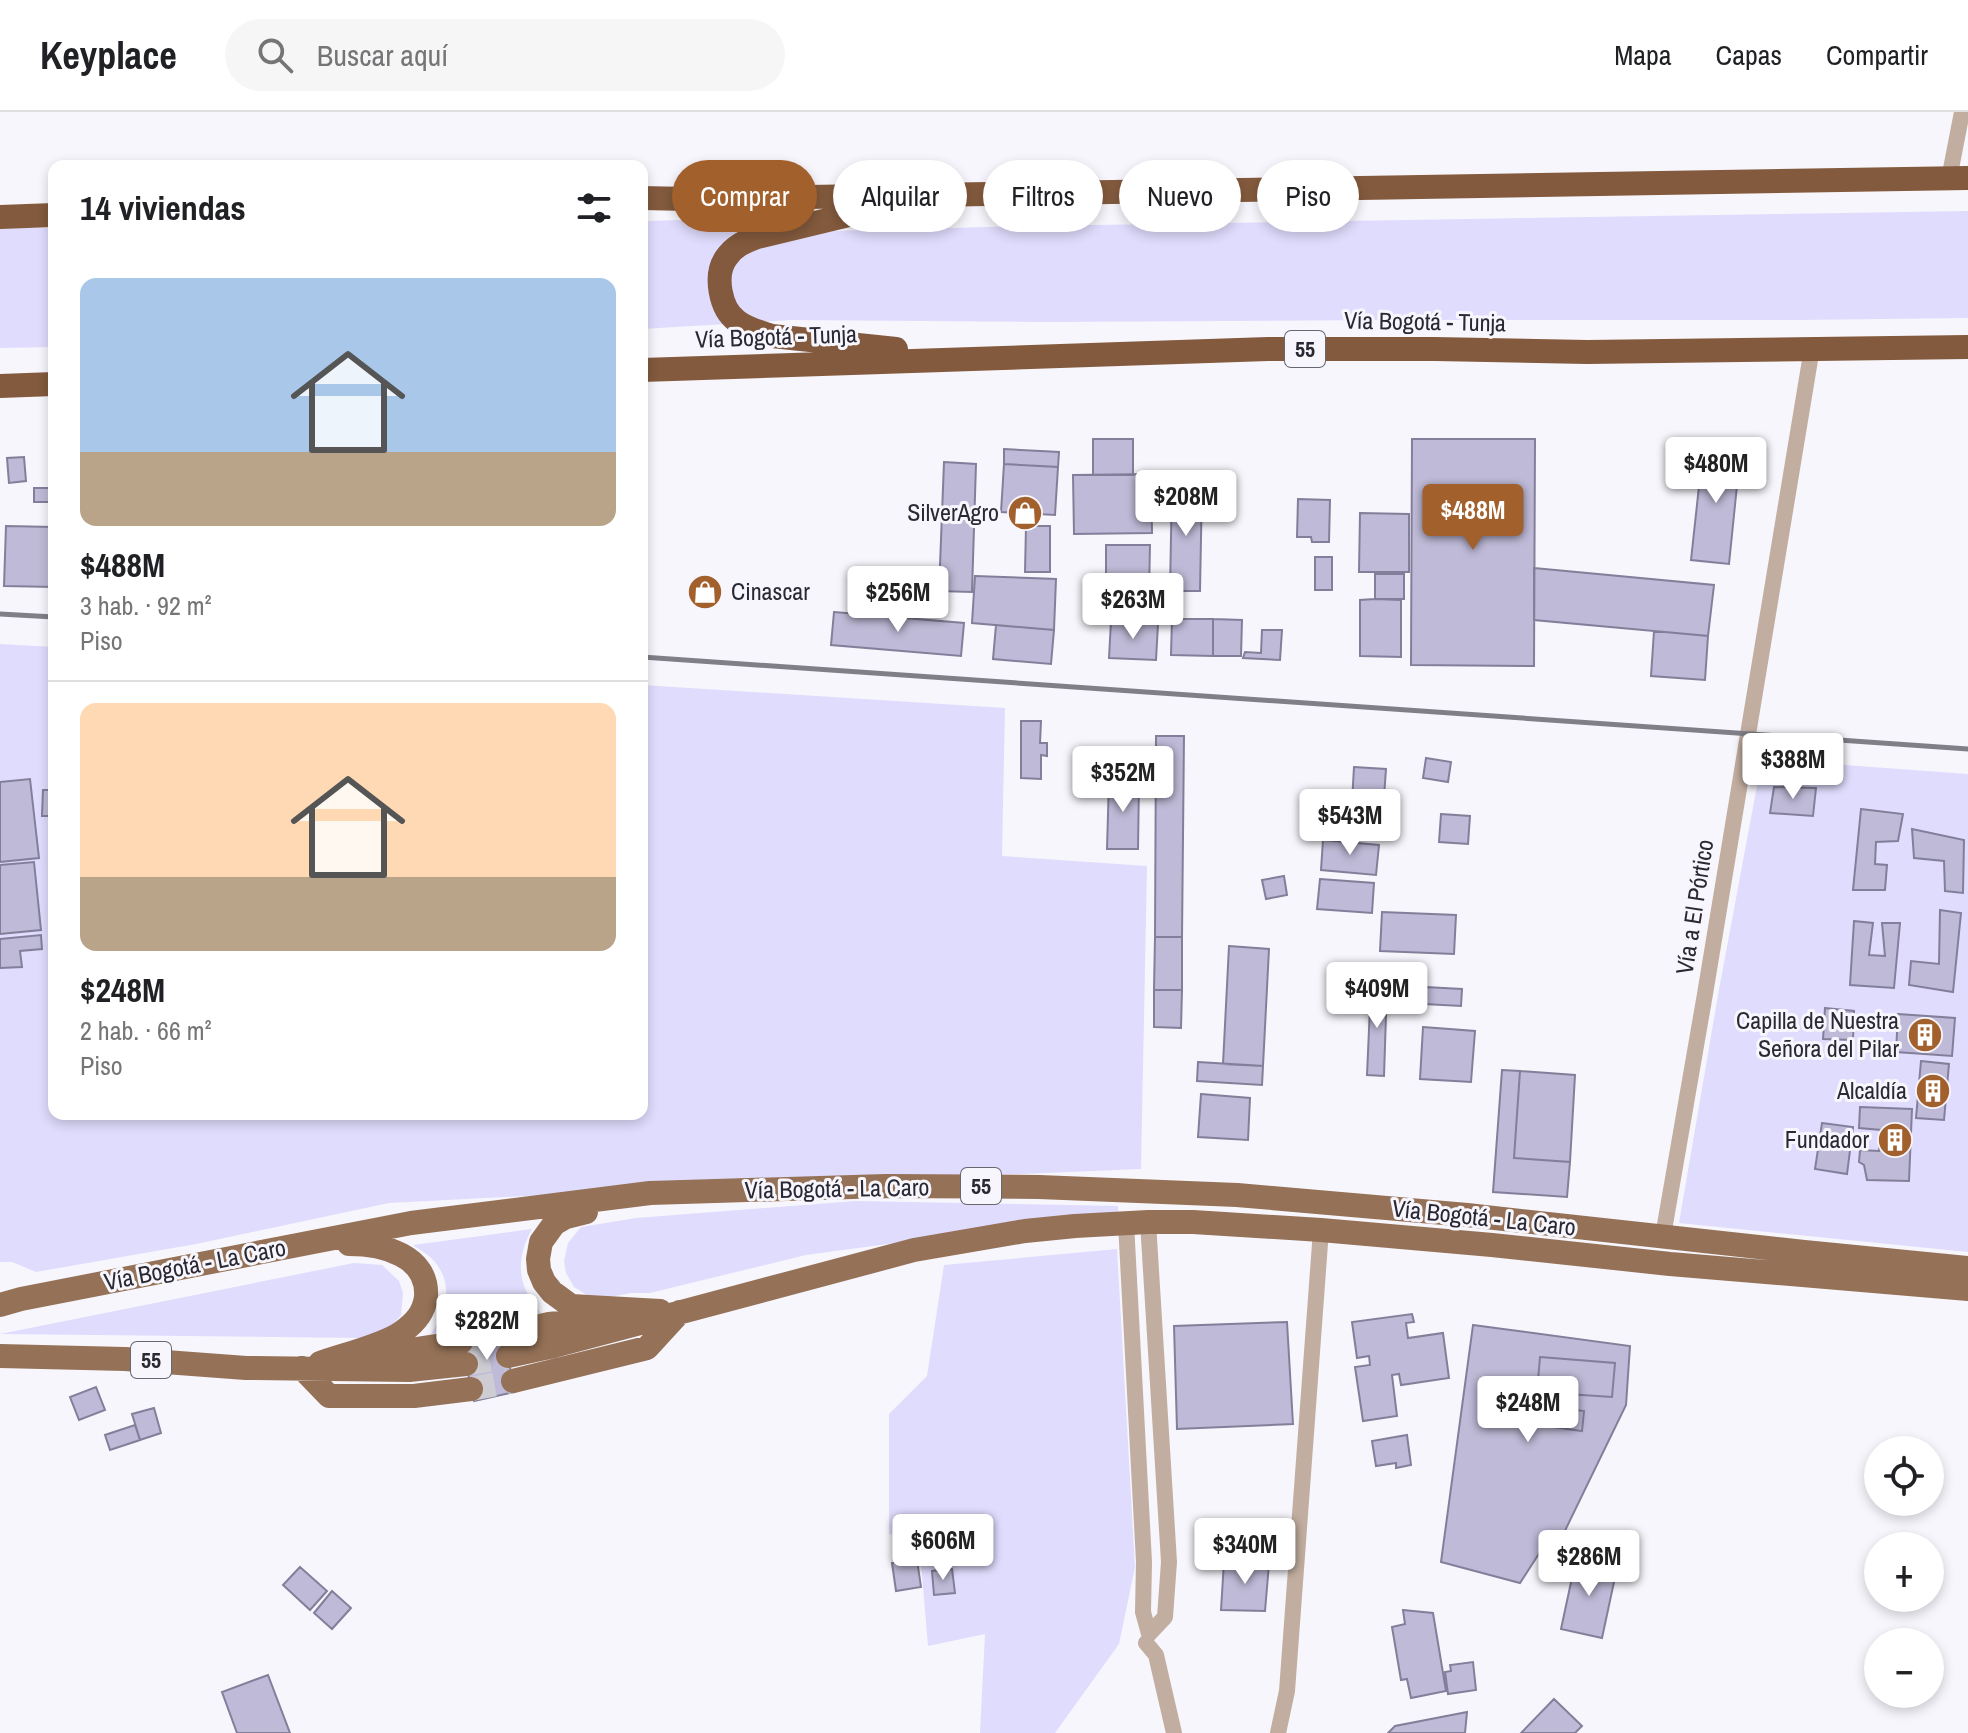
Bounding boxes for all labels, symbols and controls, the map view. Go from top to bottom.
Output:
search box [225,19,785,91]
text: Keyplace [40,30,177,81]
icon: search [253,33,297,77]
text: Buscar aquí [317,35,448,75]
text: Mapa [1614,36,1672,74]
text: Capas [1716,36,1782,74]
text: Compartir [1826,36,1928,74]
chip: Comprar [672,160,817,232]
chip: Alquilar [833,160,967,232]
chip: Filtros [983,160,1103,232]
chip: Nuevo [1119,160,1241,232]
chip: Piso [1257,160,1359,232]
text: 14 viviendas [80,185,246,231]
icon: filters [572,186,616,230]
street label: Vía Bogotá - Tunja [1344,304,1506,338]
street label: Vía Bogotá - Tunja [695,317,857,355]
icon: home [276,330,420,474]
road number: 55 [1285,331,1325,367]
pin: $480M [1660,437,1772,505]
text: $480M [1683,445,1749,480]
pin: $208M [1130,470,1242,538]
text: $208M [1153,478,1219,513]
pin: $488M [1417,484,1529,552]
text: $488M [1440,492,1506,527]
shop icon: SilverAgro [1006,494,1044,532]
place label: SilverAgro [907,496,999,528]
text: $488M [80,542,165,588]
pin: $256M [842,566,954,634]
shop icon: Cinascar [686,573,724,611]
pin: $263M [1077,573,1189,641]
text: $256M [865,574,931,609]
place label: Cinascar [731,575,810,607]
text: $263M [1100,581,1166,616]
text: 3 hab. · 92 m² [80,588,212,623]
text: Piso [80,623,123,658]
pin: $388M [1737,733,1849,801]
text: $388M [1760,741,1826,776]
pin: $352M [1067,746,1179,814]
text: $352M [1090,754,1156,789]
icon: home [276,755,420,899]
pin: $543M [1294,789,1406,857]
text: $543M [1317,797,1383,832]
street label: Vía a El Pórtico [1668,837,1720,977]
pin: $409M [1321,962,1433,1030]
text: $248M [80,967,165,1013]
text: $409M [1344,970,1410,1005]
place label: Capilla de Nuestra Señora del Pilar [1736,1004,1899,1064]
text: 2 hab. · 66 m² [80,1013,212,1048]
building icon: Capilla de Nuestra Señora del Pilar [1906,1016,1944,1054]
text: Piso [80,1048,123,1083]
building icon: Alcaldía [1914,1072,1952,1110]
place label: Alcaldía [1836,1074,1907,1106]
building icon: Fundador [1876,1121,1914,1159]
place label: Fundador [1785,1123,1869,1155]
road number: 55 [961,1168,1001,1204]
street label: Vía Bogotá - La Caro [744,1170,930,1206]
street label: Vía Bogotá - La Caro [1391,1191,1578,1243]
street label: Vía Bogotá - La Caro [101,1231,288,1297]
pin: $282M [431,1294,543,1362]
text: $282M [454,1302,520,1337]
road number: 55 [131,1342,171,1378]
pin: $248M [1472,1376,1584,1444]
text: $248M [1495,1384,1561,1419]
map controls [1864,1436,1944,1708]
button: locate [1864,1436,1944,1516]
pin: $606M [887,1514,999,1582]
pin: $340M [1189,1518,1301,1586]
text: $606M [910,1522,976,1557]
text: $340M [1212,1526,1278,1561]
pin: $286M [1533,1530,1645,1598]
button: + [1864,1532,1944,1612]
text: $286M [1556,1538,1622,1573]
button: − [1864,1628,1944,1708]

